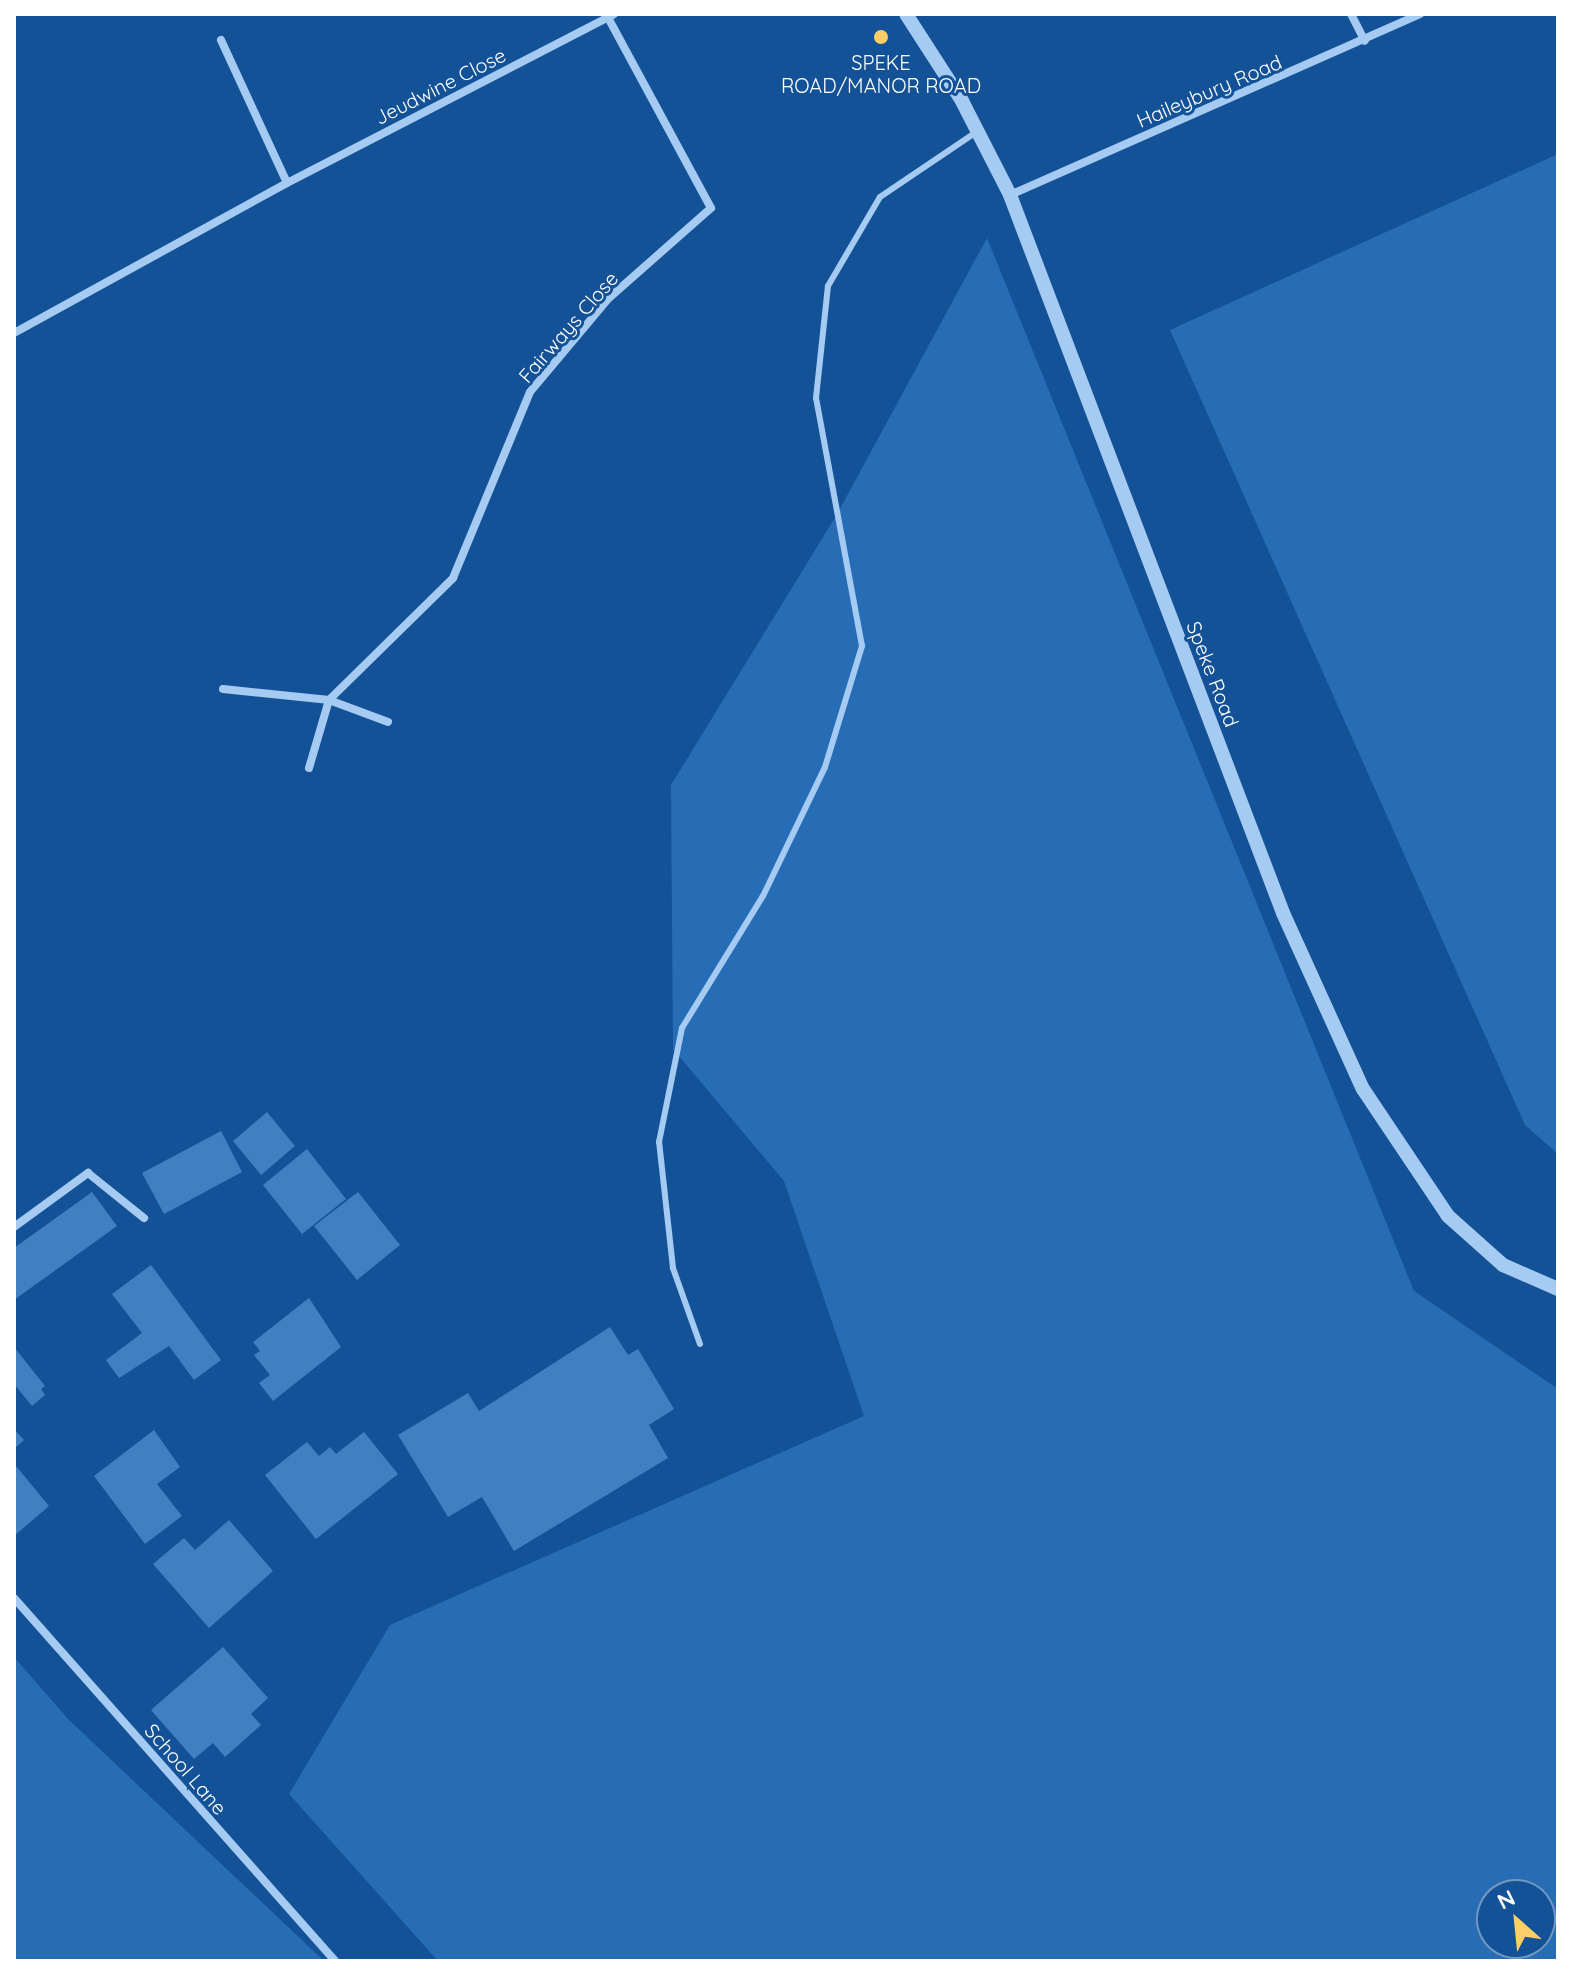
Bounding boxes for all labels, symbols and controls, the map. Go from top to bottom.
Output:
marker: SPEKE ROAD/MANOR ROAD [872,28,890,46]
street label: Jeudwine Close [370,43,510,129]
place label: SPEKE ROAD/MANOR ROAD [781,50,981,97]
street label: Haileybury Road [1133,50,1285,132]
street label: Fairways Close [513,266,623,388]
street label: Speke Road [1182,618,1244,730]
street label: School Lane [140,1719,232,1819]
north arrow [1476,1879,1556,1959]
text: N [1492,1883,1520,1916]

